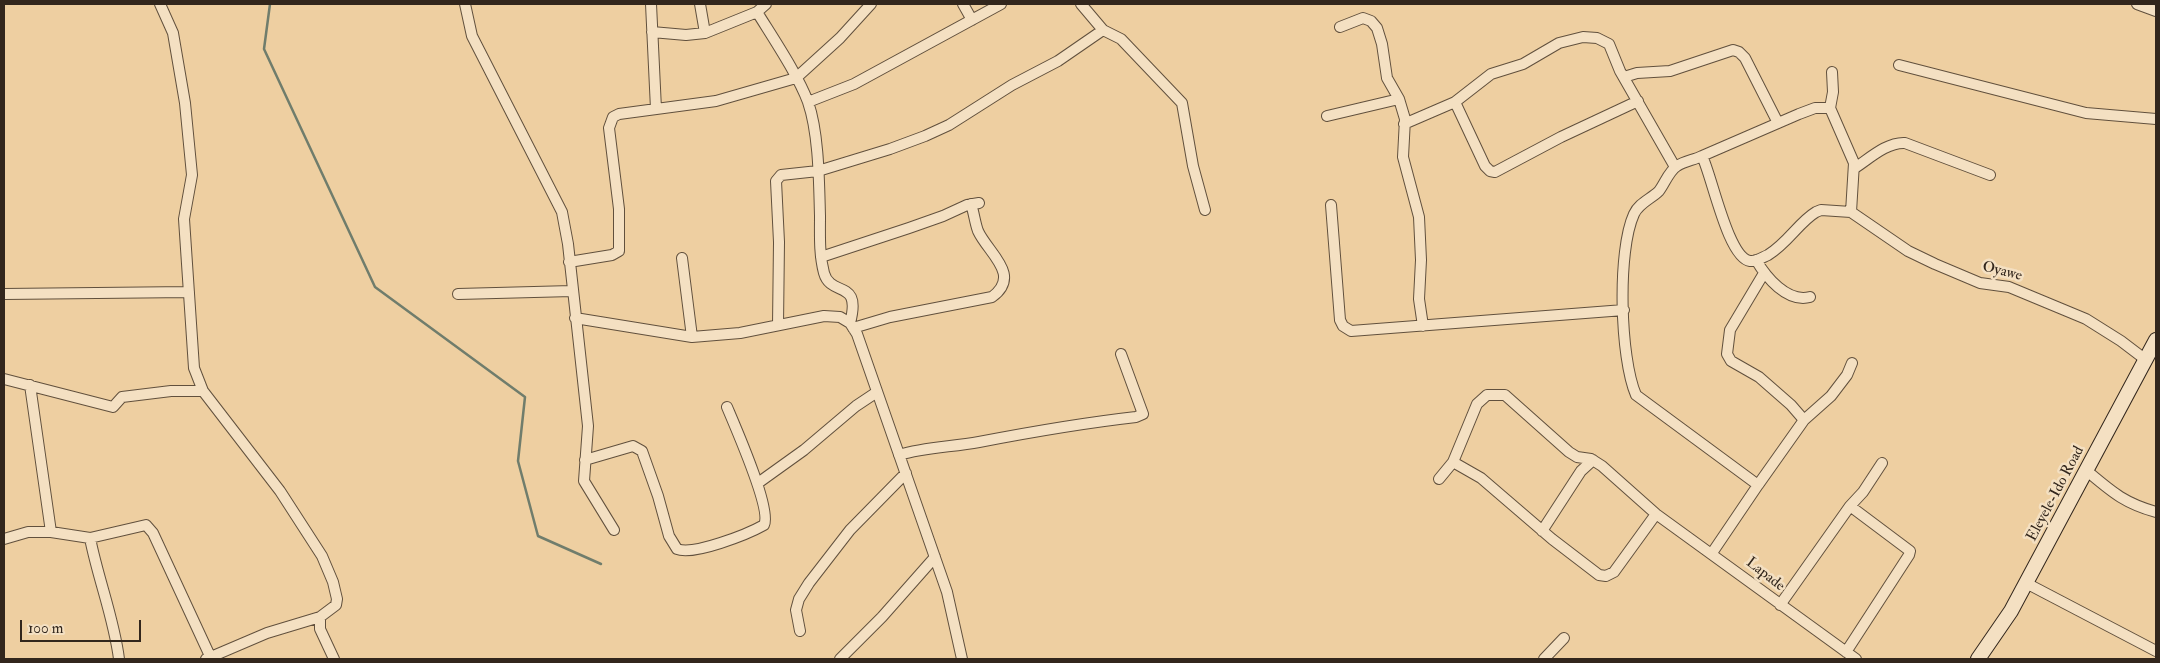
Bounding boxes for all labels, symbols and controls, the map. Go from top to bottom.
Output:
street label: Oyawe [1980,258,2024,286]
street label: Eleyele-Ido Road [2023,443,2089,545]
street label: Lapade [1742,554,1788,596]
scale bar [22,610,144,642]
text: 100 m [28,619,63,638]

